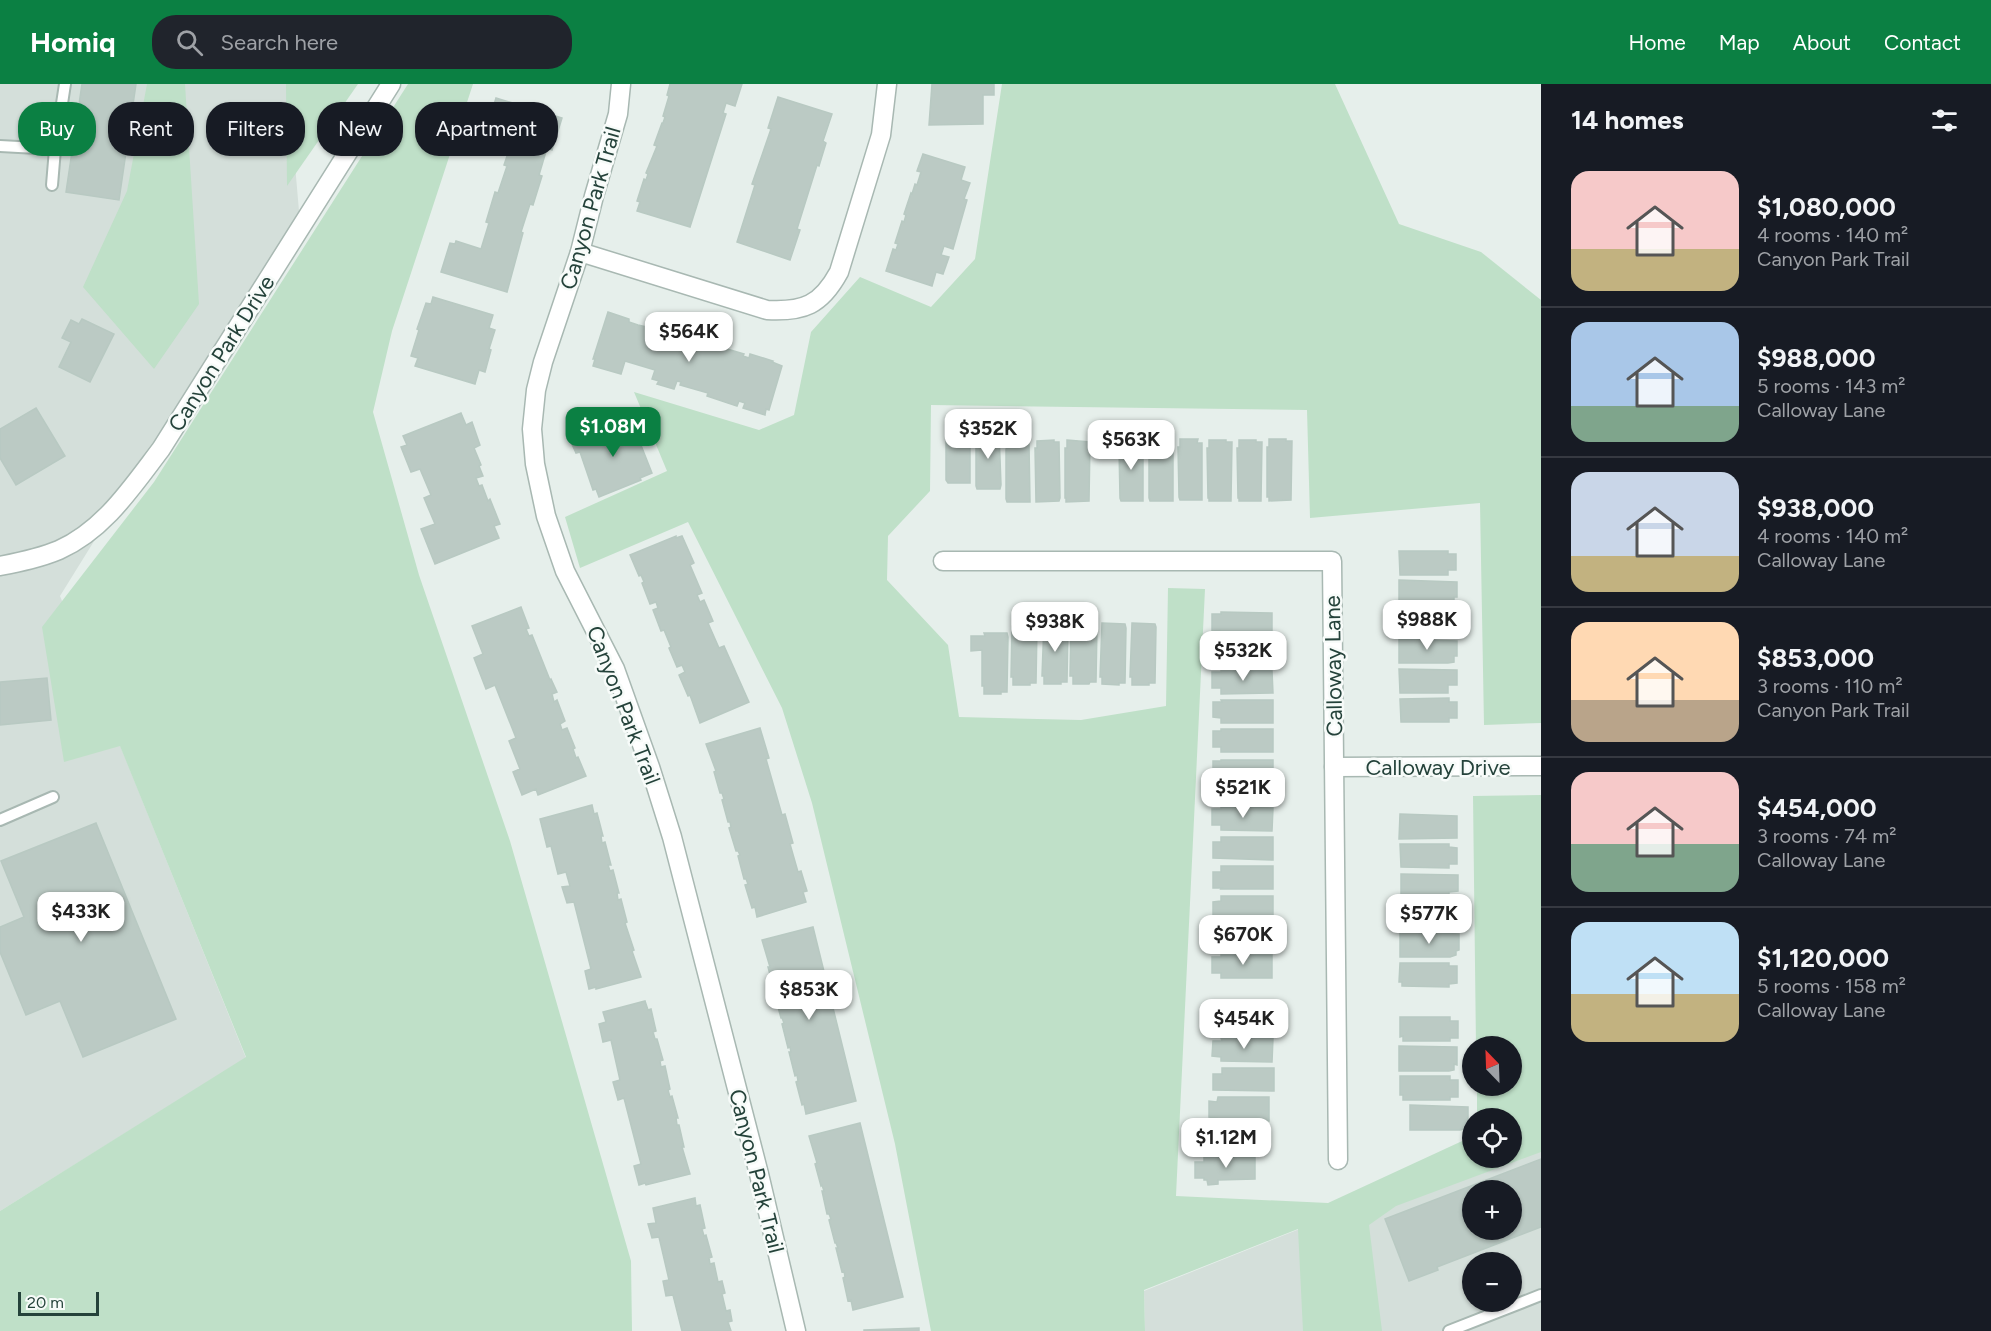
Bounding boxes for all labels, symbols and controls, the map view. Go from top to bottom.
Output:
search box [152,15,572,69]
text: Homiq [30,25,116,59]
icon: search [173,26,206,59]
text: Search here [221,29,338,56]
text: Home [1629,30,1686,55]
text: Map [1719,30,1760,55]
text: About [1793,30,1851,55]
text: Contact [1884,30,1961,55]
chip: Buy [18,102,96,156]
chip: Rent [108,102,194,156]
chip: Filters [206,102,305,156]
chip: New [317,102,403,156]
chip: Apartment [415,102,558,156]
text: 14 homes [1571,104,1684,136]
icon: filters [1928,104,1961,137]
street label: Canyon Park Trail [554,124,627,293]
text: $1,080,000 [1757,191,1896,223]
icon: home [1619,195,1691,267]
text: 4 rooms · 140 m² [1757,223,1908,247]
text: Canyon Park Trail [1757,247,1910,271]
street label: Canyon Park Drive [163,270,280,436]
pin: $564K [647,312,731,363]
text: $564K [659,319,719,343]
text: $988,000 [1757,342,1876,374]
icon: home [1619,346,1691,418]
text: 5 rooms · 143 m² [1757,374,1905,398]
text: Calloway Lane [1757,398,1885,422]
pin: $1.08M [564,407,662,458]
pin: $352K [946,409,1030,460]
text: $1.08M [580,414,646,438]
text: $352K [959,416,1017,440]
pin: $563K [1089,420,1173,471]
text: $563K [1102,427,1160,451]
text: $938,000 [1757,492,1874,524]
icon: home [1619,496,1691,568]
text: 4 rooms · 140 m² [1757,524,1908,548]
text: Calloway Lane [1757,548,1885,572]
street label: Calloway Lane [1319,595,1348,737]
pin: $988K [1385,600,1469,651]
pin: $938K [1013,602,1097,653]
text: $988K [1397,607,1457,631]
text: $938K [1025,609,1085,633]
street label: Canyon Park Trail [581,622,666,788]
pin: $532K [1201,631,1285,682]
text: $532K [1214,638,1272,662]
text: $853,000 [1757,642,1874,674]
icon: home [1619,646,1691,718]
text: 3 rooms · 110 m² [1757,674,1903,698]
text: Canyon Park Trail [1757,698,1910,722]
street label: Calloway Drive [1365,754,1511,781]
pin: $521K [1201,768,1285,819]
text: $521K [1215,775,1271,799]
text: $454,000 [1757,792,1877,824]
icon: home [1619,796,1691,868]
text: 3 rooms · 74 m² [1757,824,1896,848]
text: Calloway Lane [1757,848,1885,872]
pin: $433K [39,892,123,943]
pin: $577K [1387,894,1471,945]
text: $433K [51,899,111,923]
text: $577K [1400,901,1458,925]
pin: $670K [1201,915,1285,966]
text: $670K [1213,922,1273,946]
text: $1,120,000 [1757,942,1889,974]
icon: home [1619,946,1691,1018]
pin: $853K [767,970,851,1021]
text: 5 rooms · 158 m² [1757,974,1906,998]
text: $853K [779,977,839,1001]
text: Calloway Lane [1757,998,1885,1022]
pin: $454K [1202,999,1286,1050]
text: $454K [1213,1006,1275,1030]
north arrow [1462,1036,1522,1096]
map controls [1462,1036,1522,1312]
street label: Canyon Park Trail [723,1086,790,1256]
button: locate [1462,1108,1522,1168]
pin: $1.12M [1177,1118,1275,1169]
text: $1.12M [1195,1125,1257,1149]
button: + [1462,1180,1522,1240]
button: − [1462,1252,1522,1312]
scale bar [18,1289,99,1316]
text: 20 m [27,1293,64,1312]

